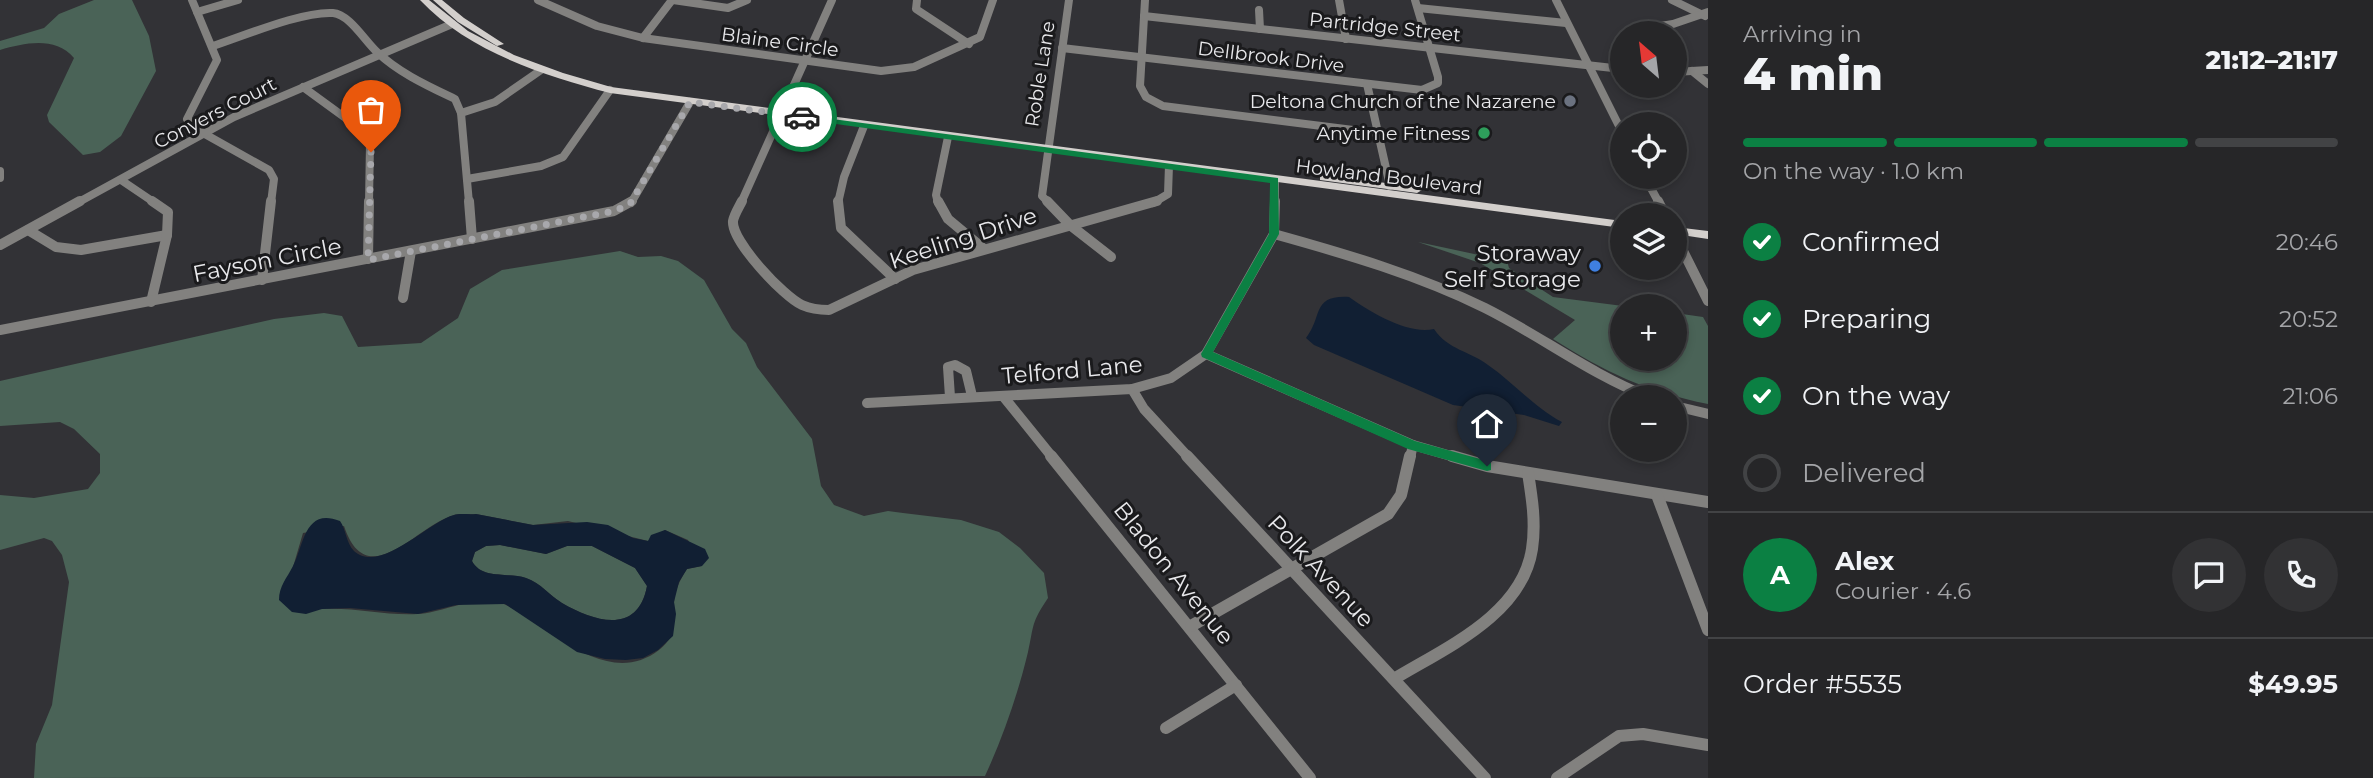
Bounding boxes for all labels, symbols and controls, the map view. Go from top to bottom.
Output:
street label: Partridge Street [1308,8,1462,46]
street label: Roble Lane [1020,19,1060,129]
text: Arriving in [1743,20,1862,48]
north arrow [1610,21,1687,98]
map controls [1610,21,1687,462]
street label: Blaine Circle [720,22,840,62]
street label: Dellbrook Drive [1196,37,1346,77]
text: 21:12–21:17 [2206,44,2338,76]
text: 4 min [1743,45,1883,102]
street label: Conyers Court [150,72,280,154]
pin [341,80,401,152]
courier [767,82,837,152]
place label: Deltona Church of the Nazarene [1250,90,1556,113]
icon: bag [352,91,390,129]
marker: Deltona Church of the Nazarene [1562,93,1578,109]
icon: car [783,98,821,136]
button: locate [1610,112,1687,189]
place label: Anytime Fitness [1316,122,1470,145]
marker: Anytime Fitness [1476,125,1492,141]
street label: Howland Boulevard [1294,154,1484,200]
text: On the way · 1.0 km [1743,157,1964,185]
street label: Keeling Drive [886,201,1040,275]
button: layers [1610,203,1687,280]
icon: check [1743,223,1781,261]
text: Confirmed [1802,226,1941,258]
text: 20:46 [2276,228,2338,256]
street label: Fayson Circle [190,232,344,288]
place label: Storaway Self Storage [1444,239,1582,293]
marker: Storaway Self Storage [1587,258,1603,274]
button: + [1610,294,1687,371]
icon: check [1743,300,1781,338]
text: Preparing [1802,303,1931,335]
text: 20:52 [2279,305,2338,333]
street label: Telford Lane [1000,350,1144,390]
icon: check [1743,377,1781,415]
text: On the way [1802,380,1950,412]
text: 21:06 [2283,382,2338,410]
button: − [1610,385,1687,462]
pin [1457,394,1517,466]
icon: home [1468,405,1506,443]
text: Delivered [1802,457,1926,489]
street label: Bladon Avenue [1108,496,1240,650]
street label: Polk Avenue [1262,509,1380,633]
button: chat [2172,538,2246,612]
button: phone [2264,538,2338,612]
text: Alex [1835,545,1894,577]
text: A [1770,559,1790,591]
text: Courier · 4.6 [1835,577,1971,605]
text: Order #5535 [1743,668,1902,700]
text: $49.95 [2248,668,2338,700]

